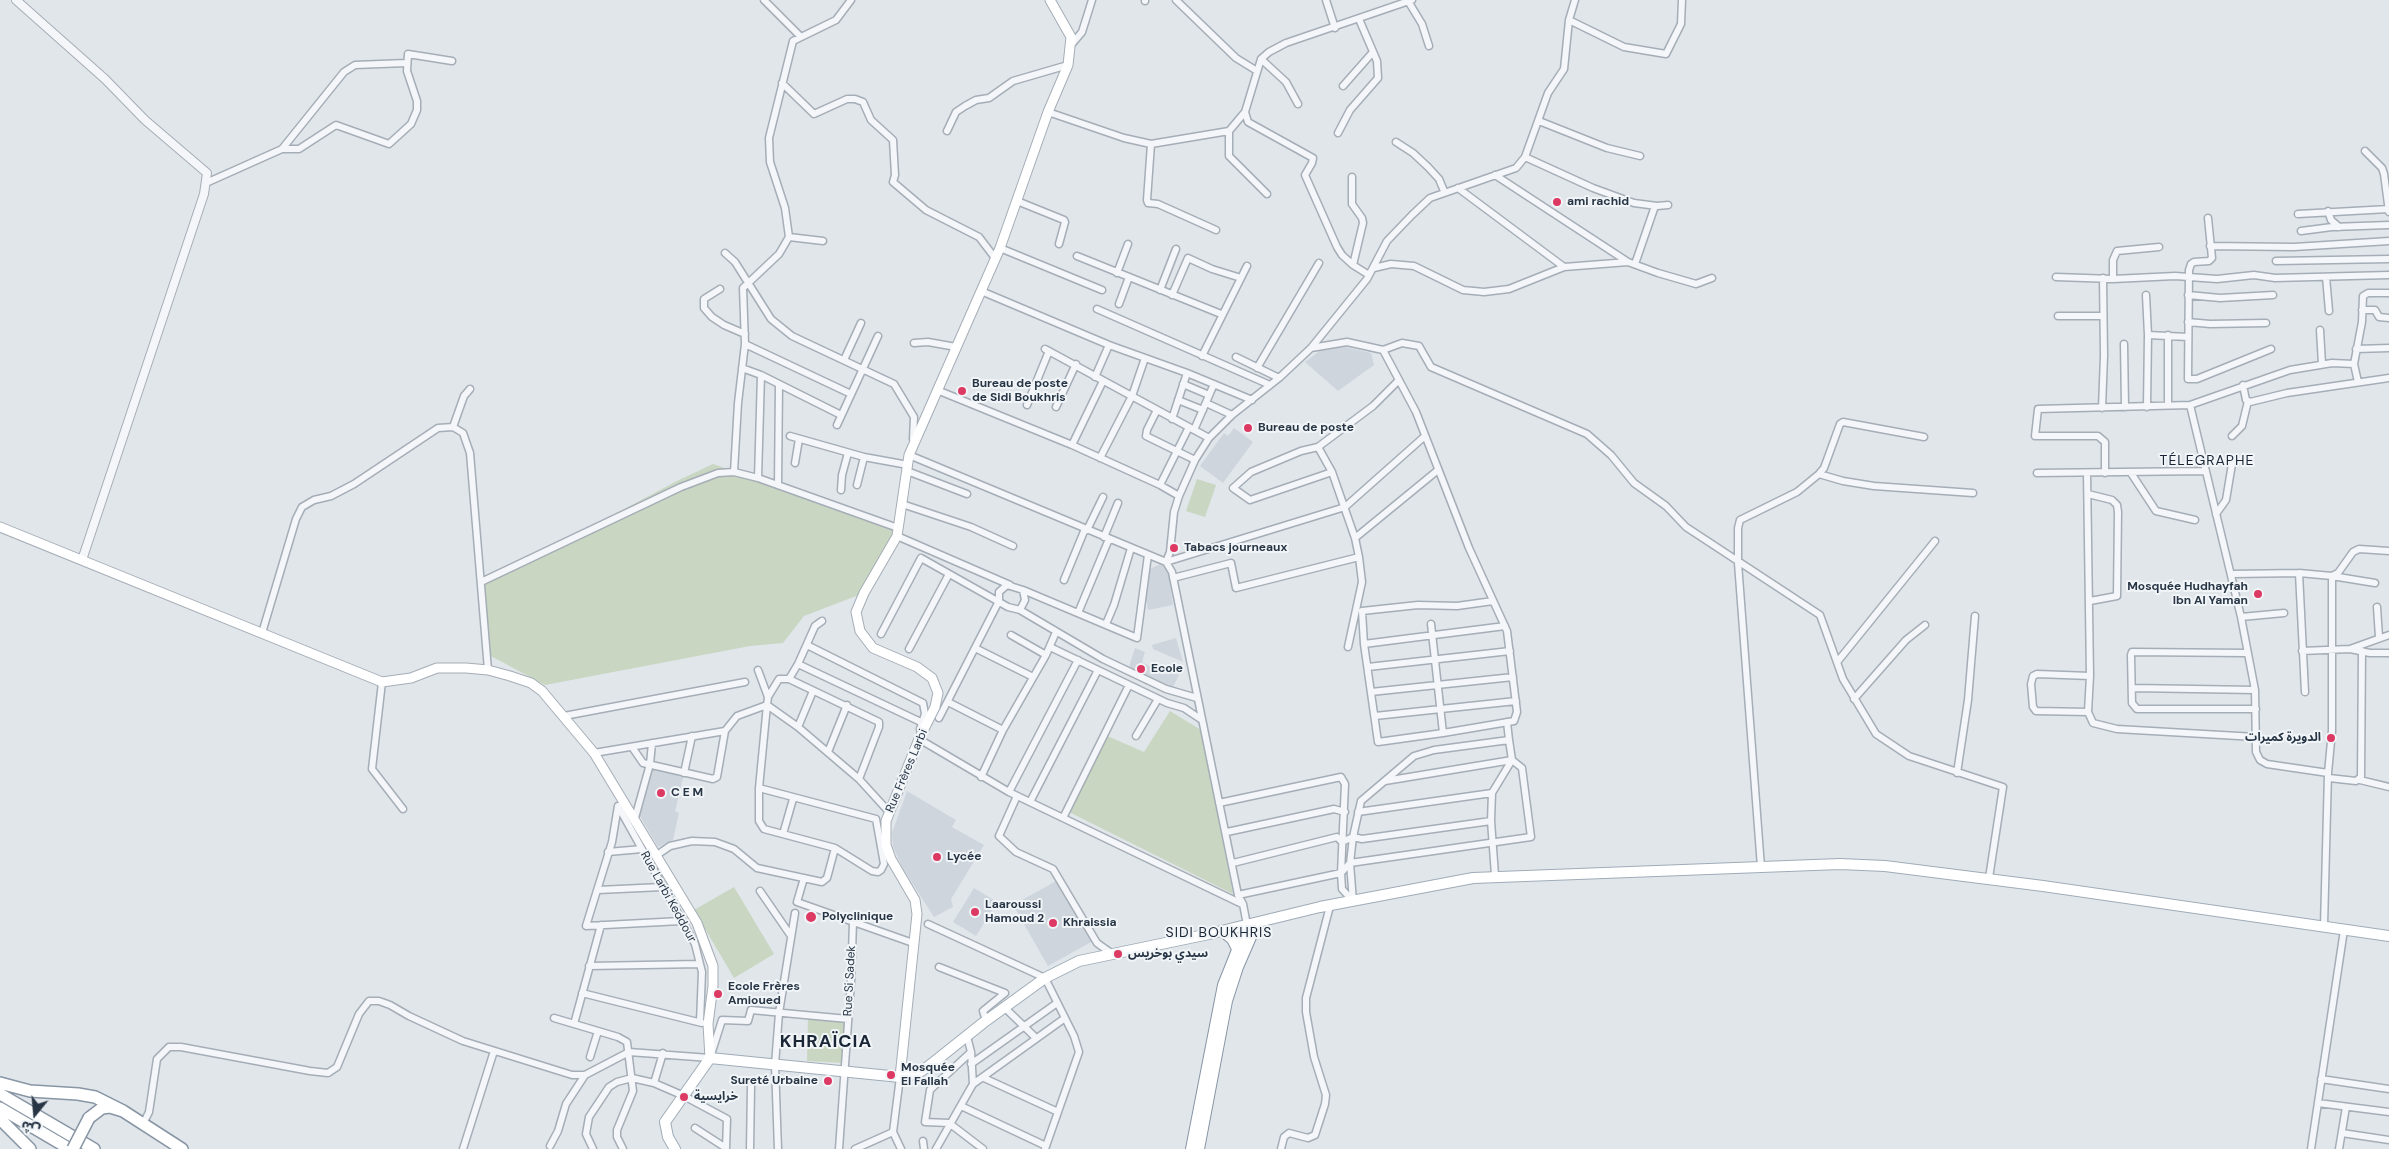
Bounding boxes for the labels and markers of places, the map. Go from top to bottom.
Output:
place label: ami rachid [1567,195,1629,209]
marker: ami rachid [1551,196,1563,208]
place label: Bureau de poste de Sidi Boukhris [972,377,1068,405]
marker: Bureau de poste de Sidi Boukhris [956,385,968,397]
place label: Bureau de poste [1258,421,1354,435]
marker: Bureau de poste [1242,422,1254,434]
place label: Tabacs journeaux [1184,541,1287,555]
marker: Tabacs journeaux [1168,542,1180,554]
place label: Mosquée Hudhayfah Ibn Al Yaman [2127,580,2248,608]
marker: Mosquée Hudhayfah Ibn Al Yaman [2252,588,2264,600]
place label: Ecole [1151,662,1183,676]
marker: Ecole [1135,663,1147,675]
place label: الدويرة كميرات [2245,731,2321,745]
marker: الدويرة كميرات [2325,732,2337,744]
place label: C E M [671,786,703,800]
marker: C E M [655,787,667,799]
place label: Lycée [947,850,981,864]
marker: Lycée [931,851,943,863]
place label: Laaroussi Hamoud 2 [985,898,1044,926]
marker: Laaroussi Hamoud 2 [969,906,981,918]
marker: Polyclinique [804,910,818,924]
place label: Polyclinique [822,910,893,924]
place label: Khraissia [1063,916,1117,930]
marker: Khraissia [1047,917,1059,929]
place label: سيدي بوخريس [1128,947,1208,961]
marker: سيدي بوخريس [1112,948,1124,960]
place label: Ecole Frères Amioued [728,980,800,1008]
marker: Ecole Frères Amioued [712,988,724,1000]
place label: Mosquée El Fallah [901,1061,955,1089]
marker: Mosquée El Fallah [885,1069,897,1081]
place label: Sureté Urbaine [730,1074,818,1088]
marker: Sureté Urbaine [822,1075,834,1087]
place label: خرايسية [694,1090,738,1104]
marker: خرايسية [678,1091,690,1103]

